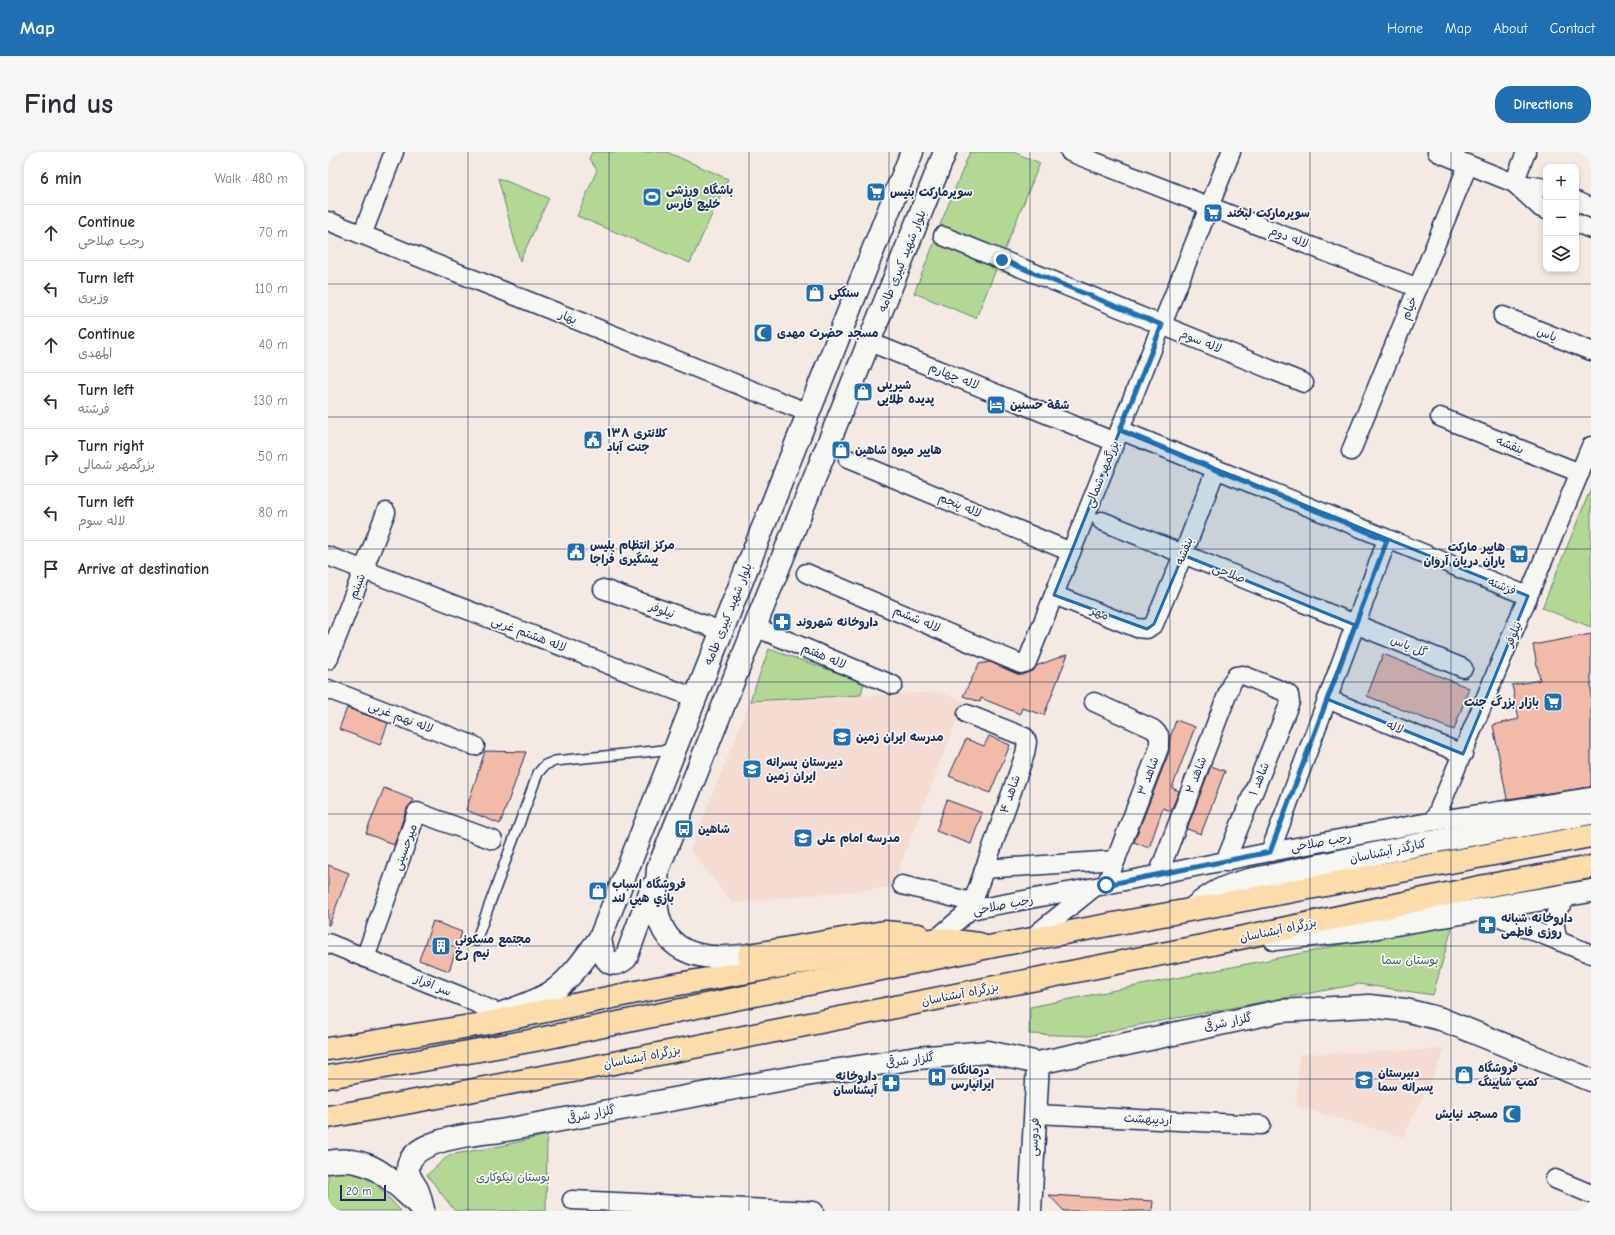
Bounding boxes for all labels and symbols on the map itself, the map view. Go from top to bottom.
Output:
supermarket icon: سوپرمارکت بنیس [865,181,887,203]
place label: باشگاه ورزشی خلیج فارس [666,182,733,212]
place label: سوپرمارکت بنیس [890,185,973,200]
sports icon: باشگاه ورزشی خلیج فارس [641,186,663,208]
supermarket icon: سوپرمارکت لبخند [1202,202,1224,224]
place label: سوپرمارکت لبخند [1227,206,1310,221]
street label: بلوار شهید کبیری طامه [875,208,930,315]
street label: لاله دوم [1267,223,1310,253]
route end [993,251,1011,269]
shop icon: سنگکی [804,282,826,304]
place label: سنگکی [829,285,859,301]
street label: خیام [1398,294,1422,322]
street label: بهار [556,307,579,328]
mosque icon: مسجد حضرت مهدی [752,322,774,344]
street label: یاس [1535,324,1559,344]
place label: مسجد حضرت مهدی [777,326,878,340]
street label: لاله سوم [1177,326,1224,358]
street label: لاله چهارم [926,360,981,394]
place label: شيرينی پديده طلايی [877,378,935,407]
shop icon: شيرينی پديده طلايی [852,381,874,403]
hotel icon: شقة حسنين [985,394,1007,416]
place label: شقة حسنين [1010,398,1069,412]
place label: کلانتری ۱۳۸ جنت آباد [607,426,668,454]
public building icon: کلانتری ۱۳۸ جنت آباد [582,429,604,451]
street label: بنفشه [1494,433,1526,458]
street label: بزرگمهر شمالی [1082,438,1123,510]
shop icon: هایپر میوه شاهین [830,439,852,461]
place label: هایپر میوه شاهین [855,443,942,458]
street label: لاله پنجم [936,490,983,522]
street label: بنفشه [1172,535,1197,567]
place label: مرکز انتظام پلیس پیشگیری فراجا [590,538,675,567]
place label: هایپر مارکت یاران دریان آروان [1424,540,1506,568]
public building icon: مرکز انتظام پلیس پیشگیری فراجا [565,541,587,563]
supermarket icon: هایپر مارکت یاران دریان آروان [1508,543,1530,565]
street label: صلاحی [1210,560,1247,587]
street label: بلوار شهید کبیری طامه [701,561,756,668]
street label: شبنم [346,571,370,601]
street label: فرشته [1486,574,1518,598]
street label: نیلوفر [646,599,677,622]
street label: لاله ششم [891,603,942,637]
street label: مهر [1088,603,1111,623]
pharmacy icon: داروخانه شهروند [771,611,793,633]
street label: لاله هشتم غربی [489,613,568,657]
place label: داروخانه شهروند [796,615,878,630]
street label: نیلوفر [1501,619,1525,650]
street label: گل یاس [1389,632,1429,660]
street label: لاله هفتم [799,640,848,673]
supermarket icon: بازار بزرگ جنت [1542,691,1564,713]
place label: بازار بزرگ جنت [1464,694,1539,709]
street label: لاله نهم غربی [366,698,435,738]
street label: لاله [1385,717,1405,737]
school or university icon: مدرسه ایران زمین [831,726,853,748]
place label: مدرسه ایران زمین [856,730,944,744]
place label: دبیرستان پسرانه ایران زمین [766,755,844,783]
street label: شاهد ۳ [1134,755,1162,797]
street label: شاهد ۲ [1183,755,1209,795]
school or university icon: دبیرستان پسرانه ایران زمین [741,758,763,780]
street label: شاهد ۱ [1246,760,1272,798]
street label: شاهد ۴ [997,773,1023,815]
bus stop icon: شاهین [673,818,695,840]
street label: میرحسینی [390,822,421,873]
place label: شاهین [698,822,730,836]
school or university icon: مدرسه امام علی [792,827,814,849]
street label: رجب صلاحی [1290,830,1353,855]
place label: مدرسه امام علی [817,831,900,847]
street label: کنارگذر آبشناسان [1348,836,1428,867]
place label: فروشگاه اسباب بازي هپي لند [612,876,686,909]
route start [1097,876,1115,894]
shop icon: فروشگاه اسباب بازي هپي لند [587,880,609,902]
street label: رجب صلاحی [972,892,1035,919]
place label: داروخانه شبانه روزی فاطمی [1501,911,1573,940]
pharmacy icon: داروخانه شبانه روزی فاطمی [1476,914,1498,936]
street label: بزرگراه آبشناسان [1238,915,1318,946]
place label: مجتمع مسکونی نیم رخ [455,932,531,962]
building icon: مجتمع مسکونی نیم رخ [430,935,452,957]
park label: بوستان سما [1382,953,1438,968]
street label: سر افراز [411,971,454,999]
street label: بزرگراه آبشناسان [920,980,1000,1009]
street label: گلزار شرقی [1203,1010,1253,1034]
street label: بزرگراه آبشناسان [602,1043,682,1072]
street label: گلزار شرقی [885,1050,935,1070]
place label: فروشگاه کمپ شاپینگ [1478,1060,1540,1090]
place label: درمانگاه ایرانپارس [951,1062,994,1092]
shop icon: فروشگاه کمپ شاپینگ [1453,1064,1475,1086]
hospital icon: درمانگاه ایرانپارس [926,1066,948,1088]
place label: دبیرستان پسرانه سما [1378,1066,1434,1095]
place label: داروخانه آبشناسان [833,1069,878,1097]
school or university icon: دبیرستان پسرانه سما [1353,1069,1375,1091]
pharmacy icon: داروخانه آبشناسان [880,1072,902,1094]
street label: گلزار شرقی [566,1102,616,1126]
mosque icon: مسجد نیایش [1501,1103,1523,1125]
place label: مسجد نیایش [1435,1107,1498,1121]
street label: اردیبهشت [1123,1111,1173,1128]
street label: فردوسی [1026,1117,1043,1157]
park label: بوستان نیکوکاری [476,1170,550,1185]
scale bar [340,1183,386,1202]

